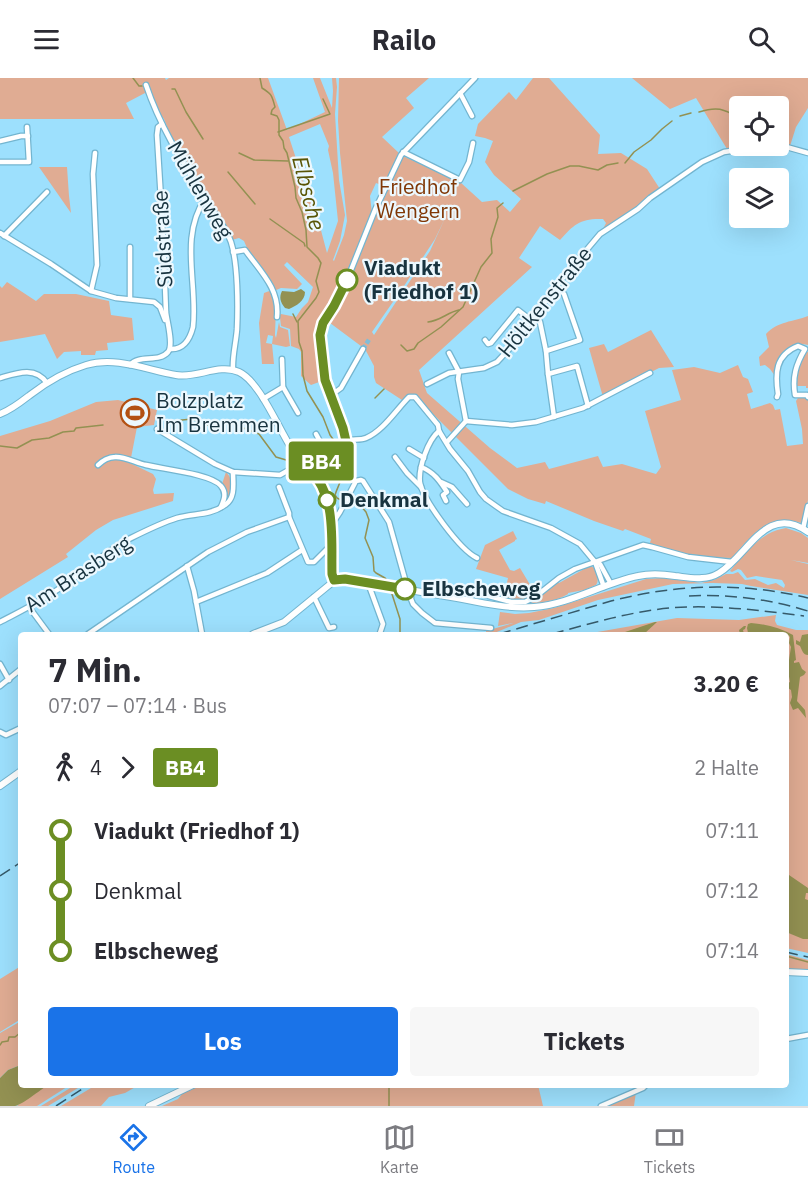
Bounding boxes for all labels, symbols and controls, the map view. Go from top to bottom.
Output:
text: Railo [372,22,436,57]
icon: menu [30,23,63,56]
icon: search [745,23,778,56]
map controls [729,96,789,228]
button: locate [729,96,789,156]
street label: Mühlenweg [162,135,240,244]
water label: Elbsche [286,153,333,233]
button: layers [729,168,789,228]
park label: Friedhof Wengern [376,172,460,224]
street label: Südstraße [145,190,179,289]
street label: Höltkenstraße [491,240,598,363]
place label: Viadukt (Friedhof 1) [364,253,478,305]
marker: Viadukt (Friedhof 1) [336,269,358,291]
place label: Bolzplatz Im Bremmen [156,386,281,438]
sports icon: Bolzplatz Im Bremmen [119,397,151,429]
line badge: BB4 [286,442,356,481]
text: BB4 [301,447,341,475]
place label: Denkmal [340,485,428,513]
marker: Denkmal [318,491,336,509]
street label: Am Brasberg [19,528,136,618]
place label: Elbscheweg [422,574,541,602]
marker: Elbscheweg [394,578,416,600]
text: 7 Min. [48,648,142,691]
text: 3.20 € [694,669,759,698]
text: 07:07 – 07:14 · Bus [48,692,227,719]
icon: walk [48,751,81,784]
icon: forward [111,751,144,784]
text: BB4 [165,753,206,781]
text: 4 [90,754,102,781]
text: 2 Halte [694,754,759,781]
text: Viadukt (Friedhof 1) [94,816,299,845]
text: 07:11 [705,817,759,844]
text: Denkmal [94,876,182,905]
text: 07:12 [705,877,759,904]
text: Elbscheweg [94,936,218,965]
text: 07:14 [705,937,759,964]
button: Los [48,1007,398,1076]
button: Tickets [410,1007,759,1076]
tab: Route [113,1121,155,1177]
tab: Karte [380,1121,419,1177]
tab: Tickets [644,1121,695,1177]

